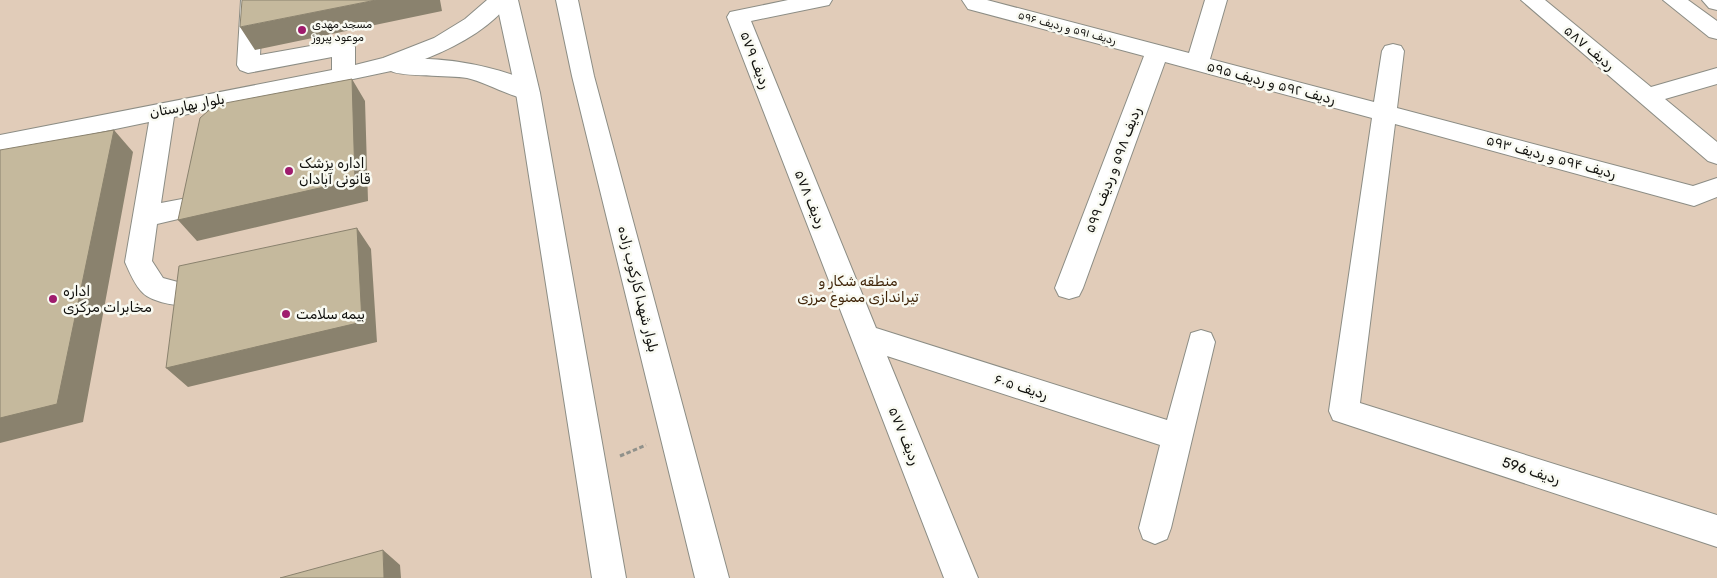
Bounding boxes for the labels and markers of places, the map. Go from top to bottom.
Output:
place label: مسجد مهدی موعود پیروز [311,18,372,45]
marker: مسجد مهدی موعود پیروز [296,24,308,36]
place label: اداره پزشک قانونی آبادان [299,155,371,188]
marker: اداره پزشک قانونی آبادان [283,165,295,177]
place label: اداره مخابرات مرکزی [63,283,152,316]
marker: اداره مخابرات مرکزی [47,293,59,305]
place label: بیمه سلامت [296,306,365,323]
marker: بیمه سلامت [280,308,292,320]

